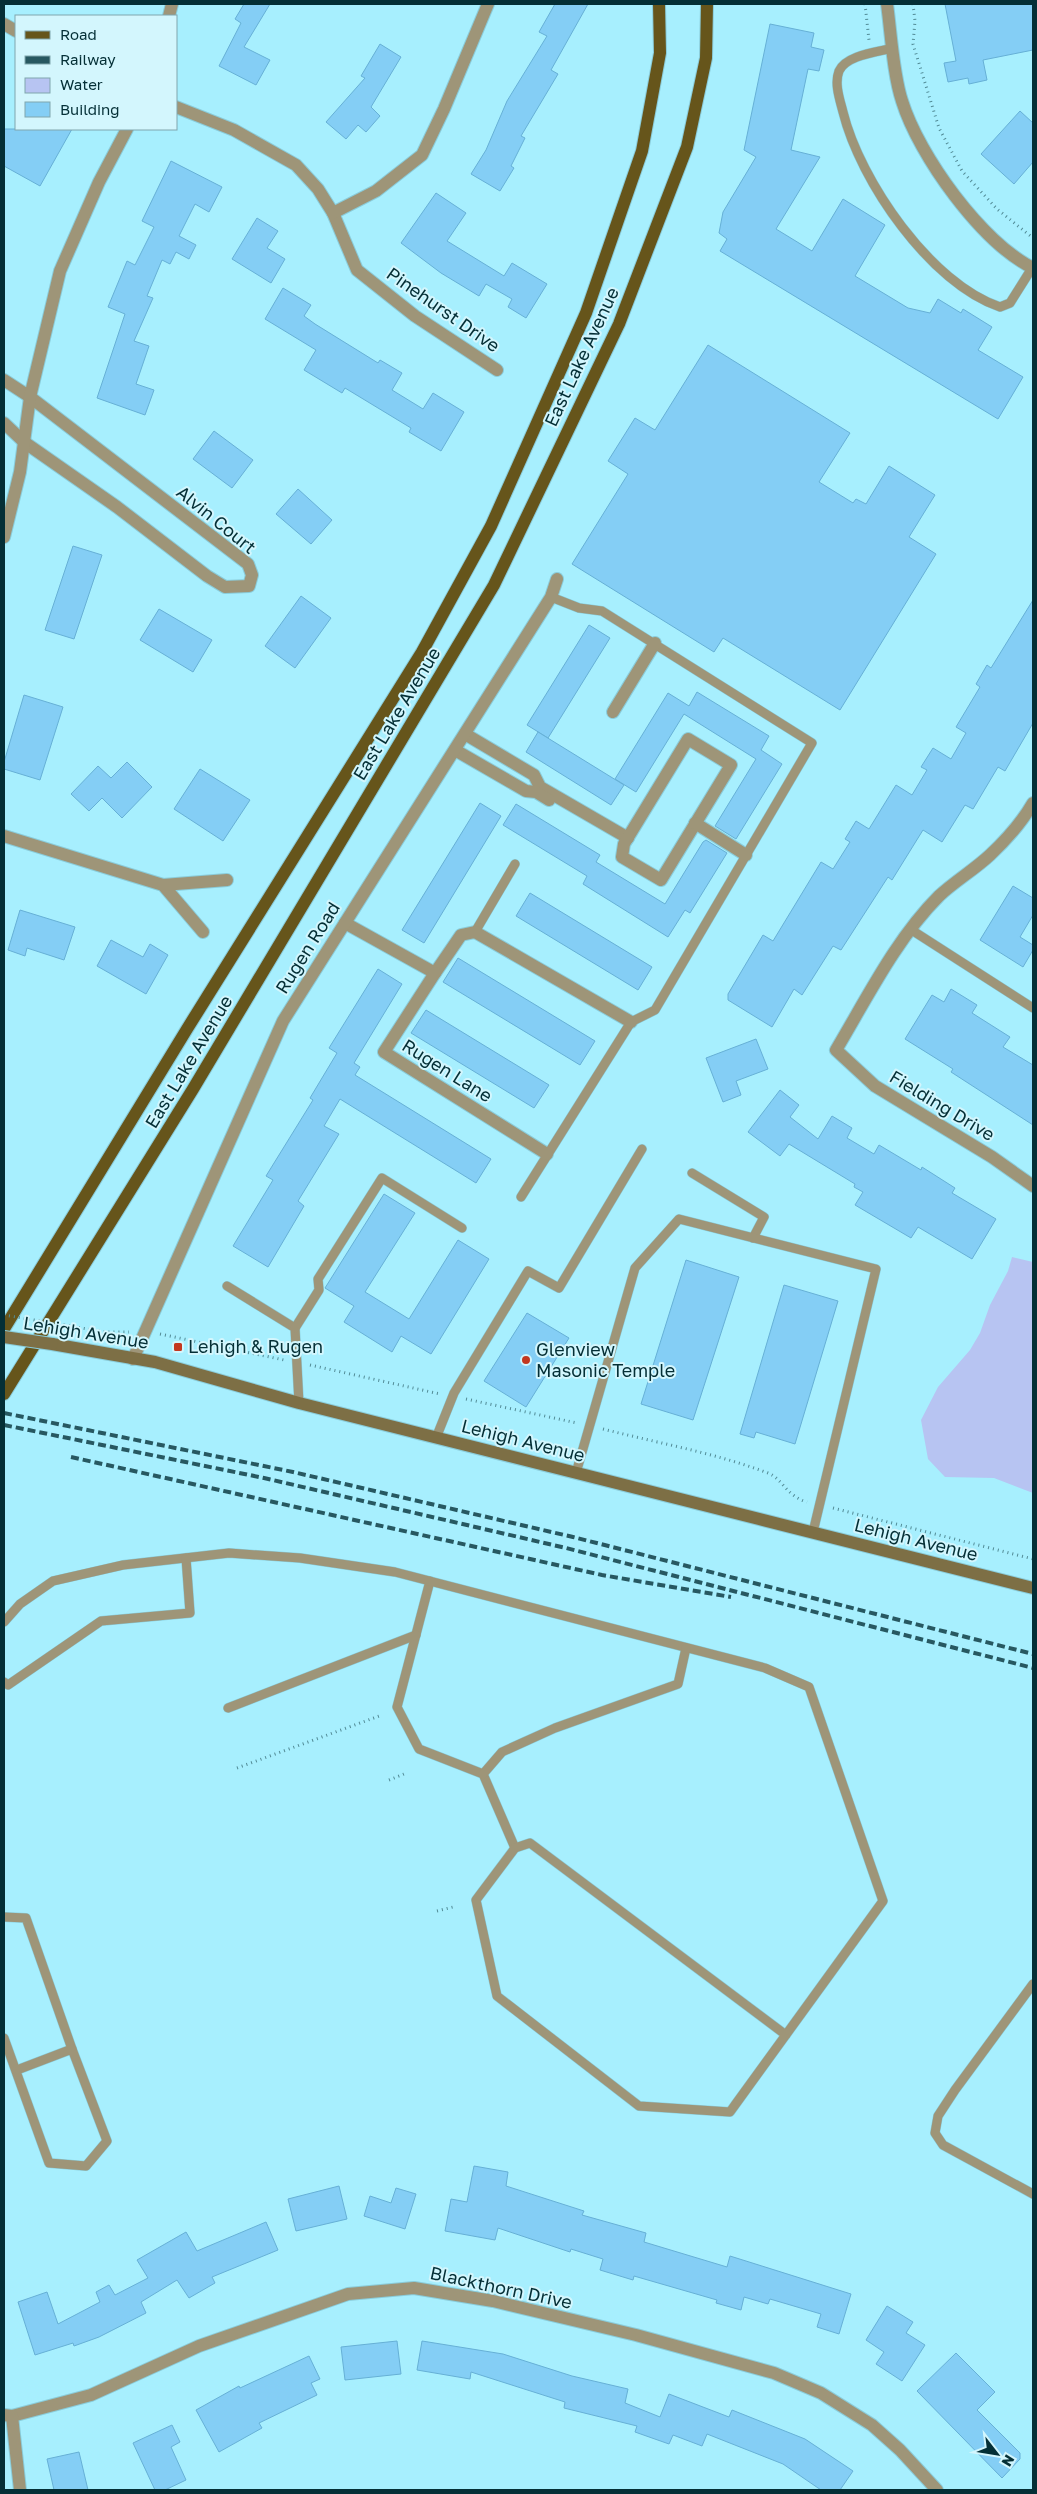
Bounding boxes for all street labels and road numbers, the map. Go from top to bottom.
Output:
street label: Pinehurst Drive [383,262,504,356]
street label: East Lake Avenue [539,283,623,430]
street label: Alvin Court [172,480,261,558]
street label: East Lake Avenue [348,643,444,784]
street label: Rugen Road [270,898,344,997]
street label: East Lake Avenue [140,991,236,1132]
street label: Rugen Lane [398,1034,497,1107]
street label: Fielding Drive [886,1065,999,1145]
street label: Lehigh Avenue [22,1311,150,1353]
street label: Lehigh Avenue [459,1414,587,1466]
street label: Lehigh Avenue [852,1513,980,1565]
street label: Blackthorn Drive [428,2261,574,2313]

